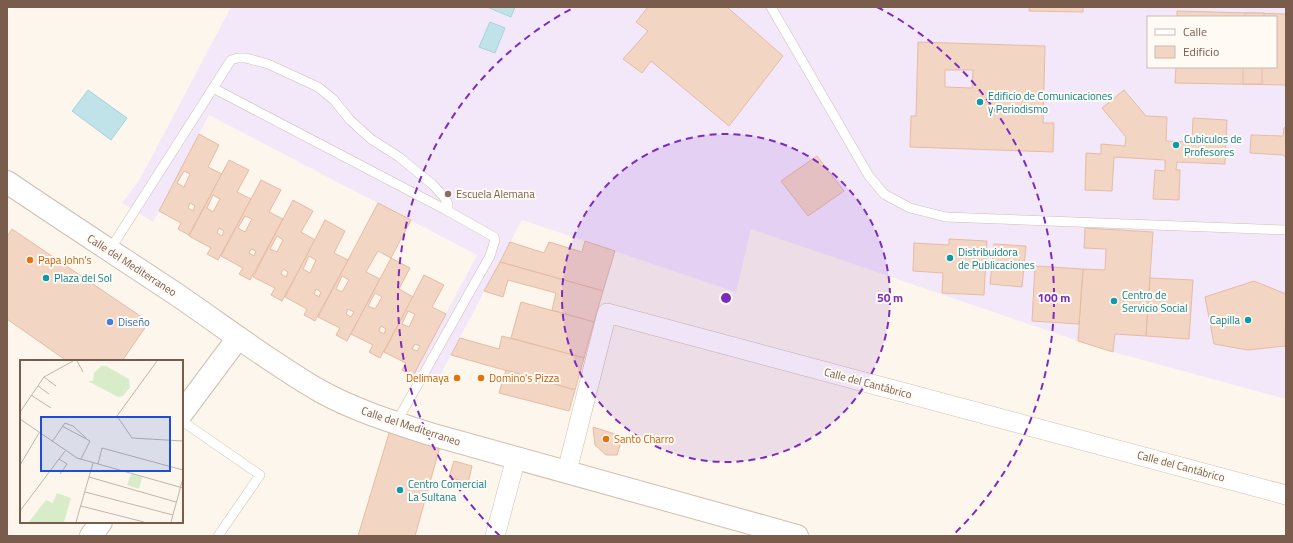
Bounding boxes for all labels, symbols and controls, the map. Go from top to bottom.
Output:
legend [1147,16,1277,68]
text: Calle [1183,22,1207,41]
text: Edificio [1183,42,1219,61]
place label: Edificio de Comunicaciones y Periodismo [988,88,1112,117]
marker: Edificio de Comunicaciones y Periodismo [975,97,985,107]
place label: Cubiculos de Profesores [1184,131,1242,160]
marker: Cubiculos de Profesores [1171,140,1181,150]
place label: Escuela Alemana [456,186,535,202]
marker: Escuela Alemana [443,189,453,199]
street label: Calle del Mediterraneo [84,230,180,300]
place label: Distribuidora de Publicaciones [958,244,1035,273]
place label: Papa John's [38,252,92,268]
marker: Distribuidora de Publicaciones [945,253,955,263]
marker: Papa John's [25,255,35,265]
place label: Plaza del Sol [54,270,112,286]
marker: Plaza del Sol [41,273,51,283]
place label: Centro de Servicio Social [1122,287,1187,316]
text: 50 m [877,288,903,307]
text: 100 m [1038,288,1070,307]
centre of rings [719,291,733,305]
marker: Centro de Servicio Social [1109,296,1119,306]
place label: Capilla [1210,312,1240,328]
place label: Diseño [118,314,150,330]
marker: Capilla [1243,315,1253,325]
marker: Diseño [105,317,115,327]
inset map [20,360,183,523]
street label: Calle del Cantábrico [822,364,914,402]
place label: Delimaya [406,370,449,386]
place label: Domino's Pizza [489,370,560,386]
marker: Delimaya [452,373,462,383]
marker: Domino's Pizza [476,373,486,383]
street label: Calle del Mediterraneo [359,402,463,450]
place label: Santo Charro [614,431,674,447]
marker: Santo Charro [601,434,611,444]
street label: Calle del Cantábrico [1135,447,1227,485]
place label: Centro Comercial La Sultana [408,476,486,505]
marker: Centro Comercial La Sultana [395,485,405,495]

